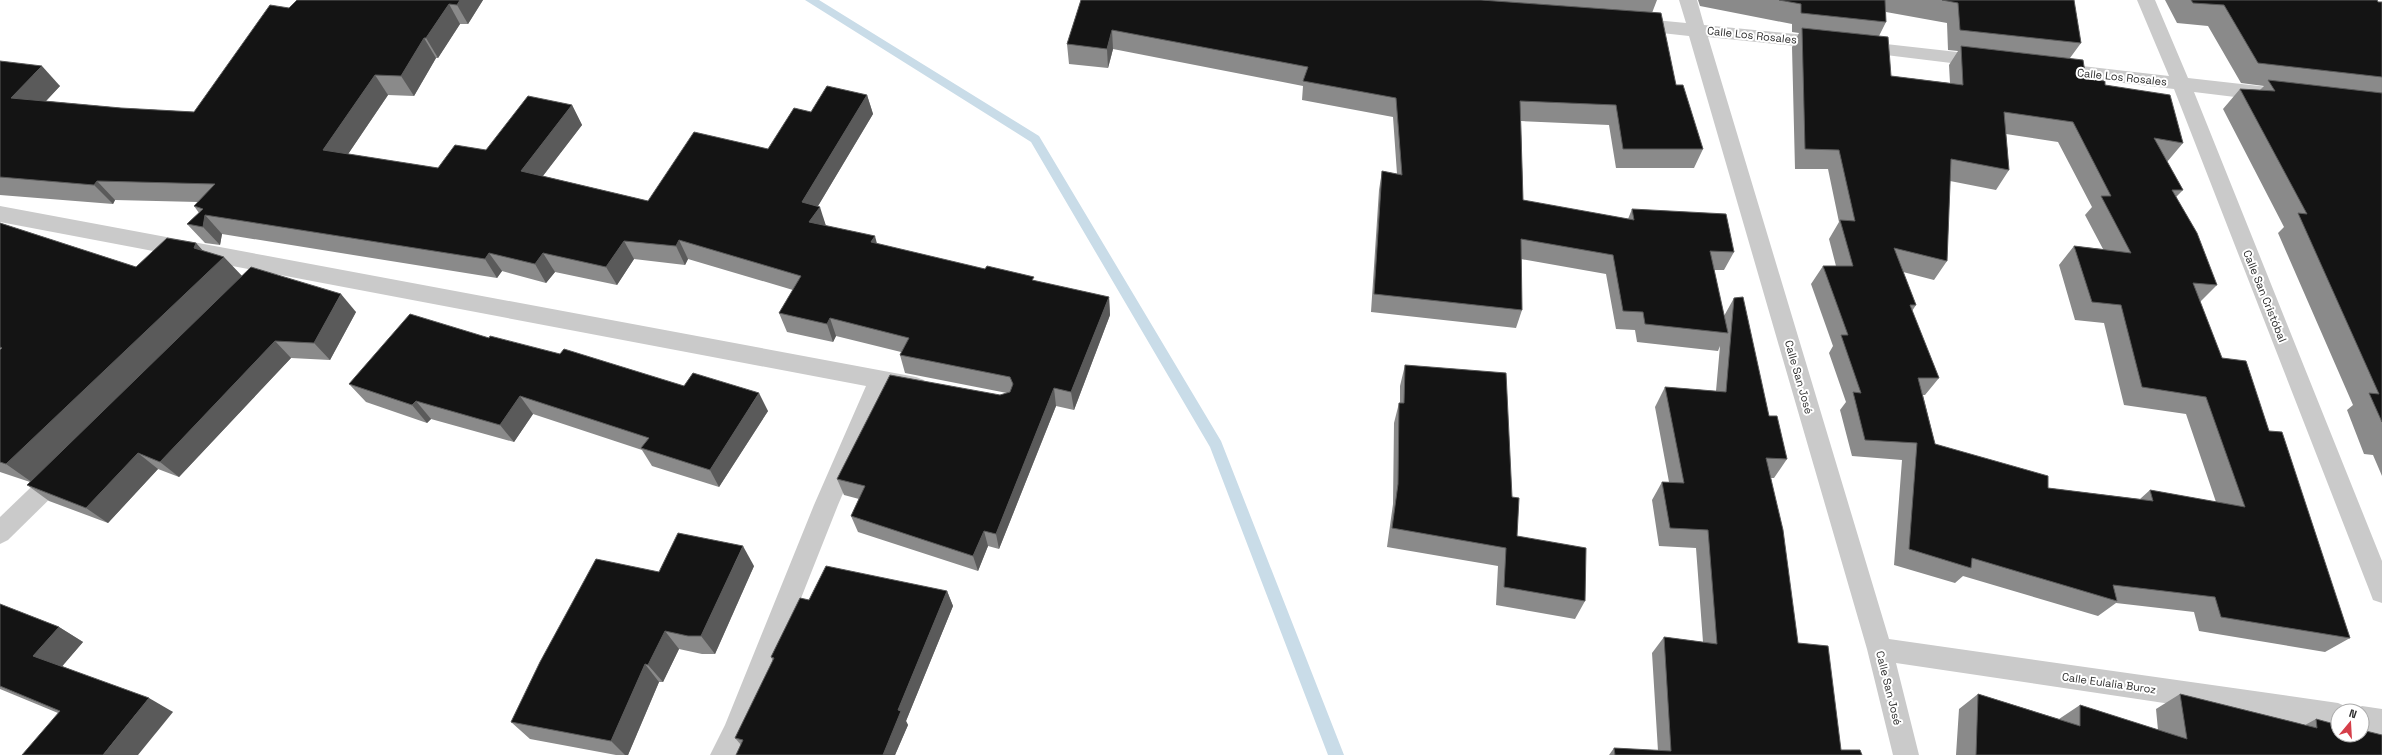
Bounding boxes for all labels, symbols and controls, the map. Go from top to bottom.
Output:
street label: Calle Los Rosales [1706,23,1798,47]
street label: Calle Los Rosales [2076,65,2168,89]
street label: Calle San Cristóbal [2240,248,2290,344]
street label: Calle San José [1782,338,1816,416]
street label: Calle San José [1873,649,1905,727]
street label: Calle Eulalia Buroz [2061,669,2157,697]
north arrow [2330,703,2370,743]
text: N [2347,706,2359,721]

